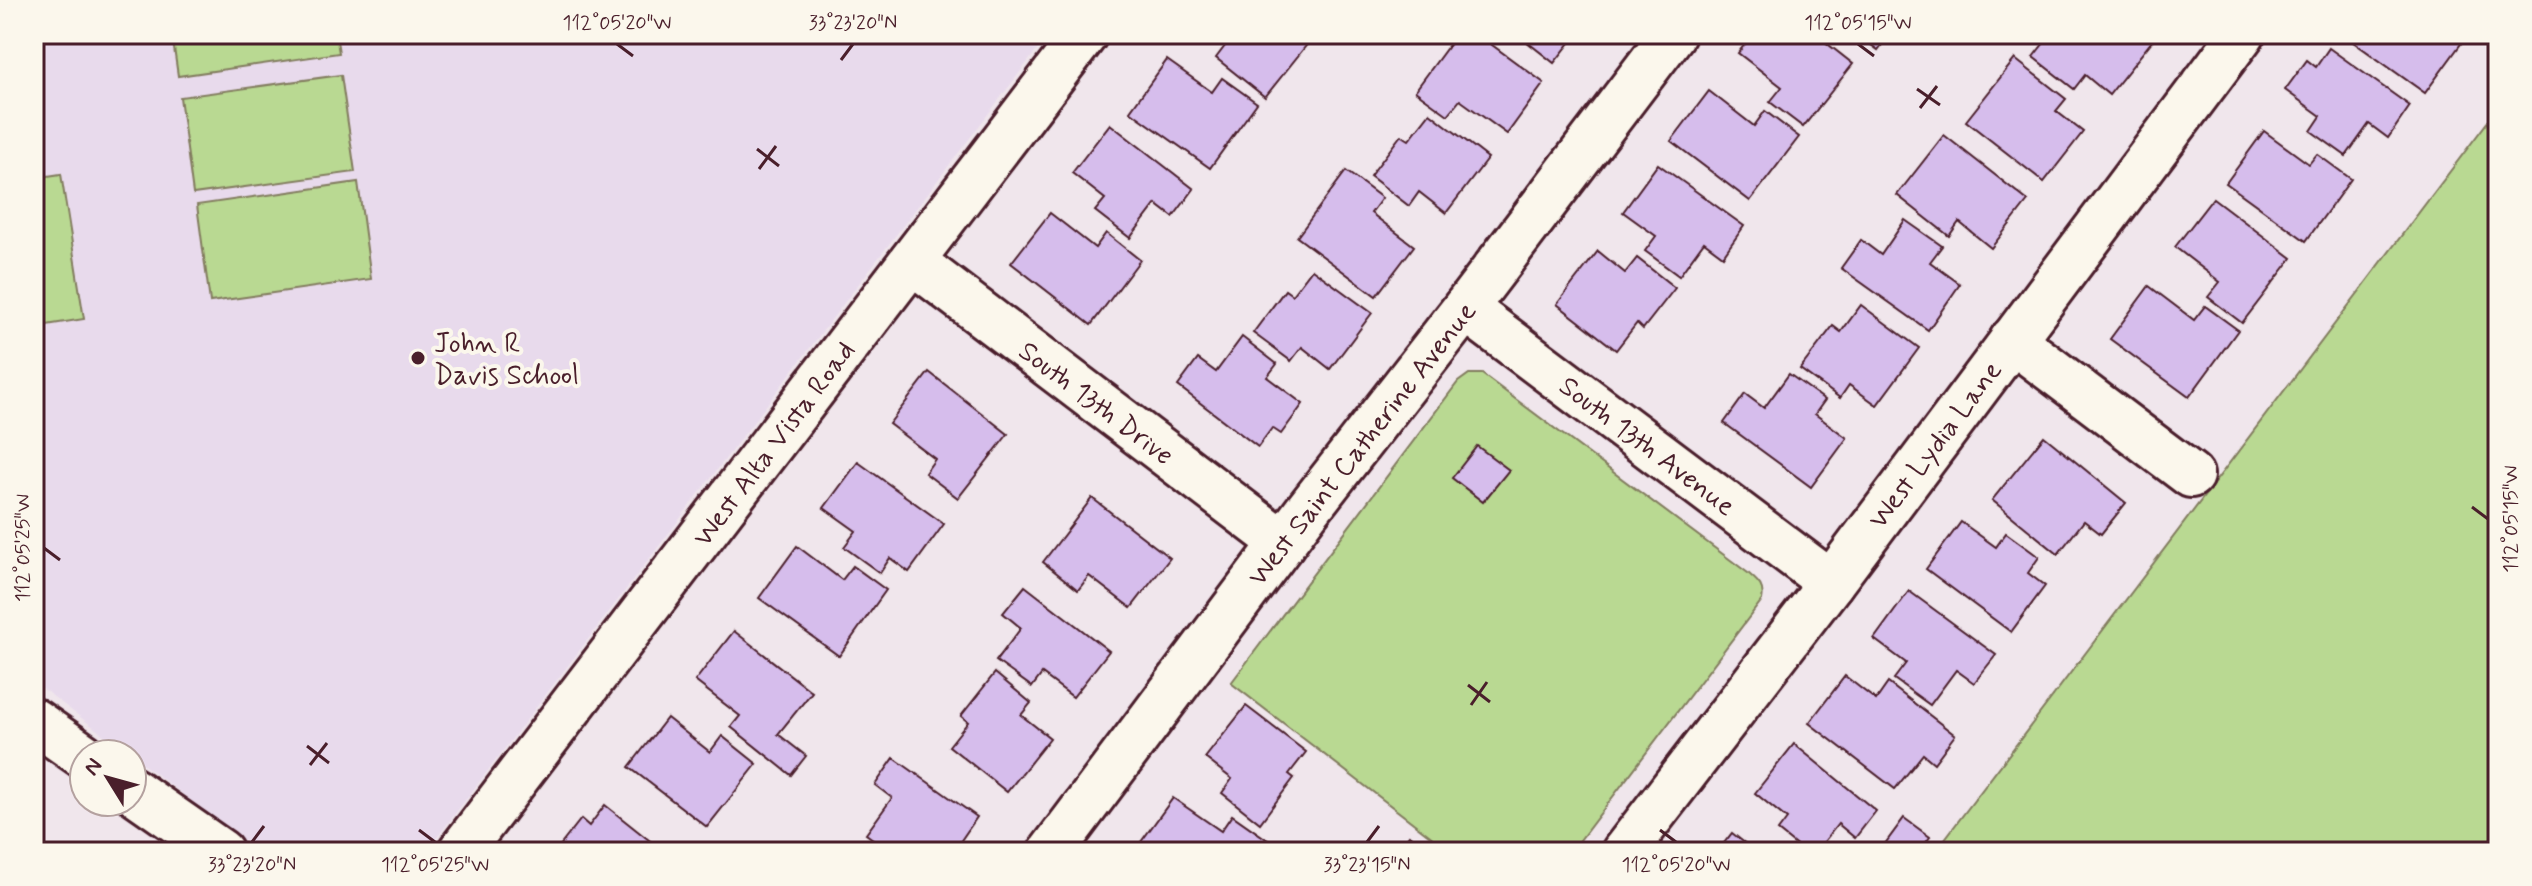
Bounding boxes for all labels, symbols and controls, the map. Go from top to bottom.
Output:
text: 112°05'20"W [563,10,671,37]
text: 33°23'20"N [809,10,897,37]
text: 112°05'15"W [1804,10,1912,37]
street label: West Saint Catherine Avenue [1240,295,1486,594]
place label: John R Davis School [434,326,579,395]
street label: South 13th Drive [1010,333,1181,475]
street label: West Alta Vista Road [685,334,865,555]
marker: John R Davis School [409,349,427,367]
street label: West Lydia Lane [1861,354,2011,537]
street label: South 13th Avenue [1551,369,1742,525]
text: 112°05'15"W [2498,465,2525,573]
text: 112°05'25"W [10,494,37,602]
north arrow [68,738,148,818]
text: N [78,753,109,781]
text: 33°23'20"N [208,852,296,879]
text: 112°05'25"W [381,852,489,879]
text: 33°23'15"N [1324,852,1410,879]
text: 112°05'20"W [1622,852,1730,879]

